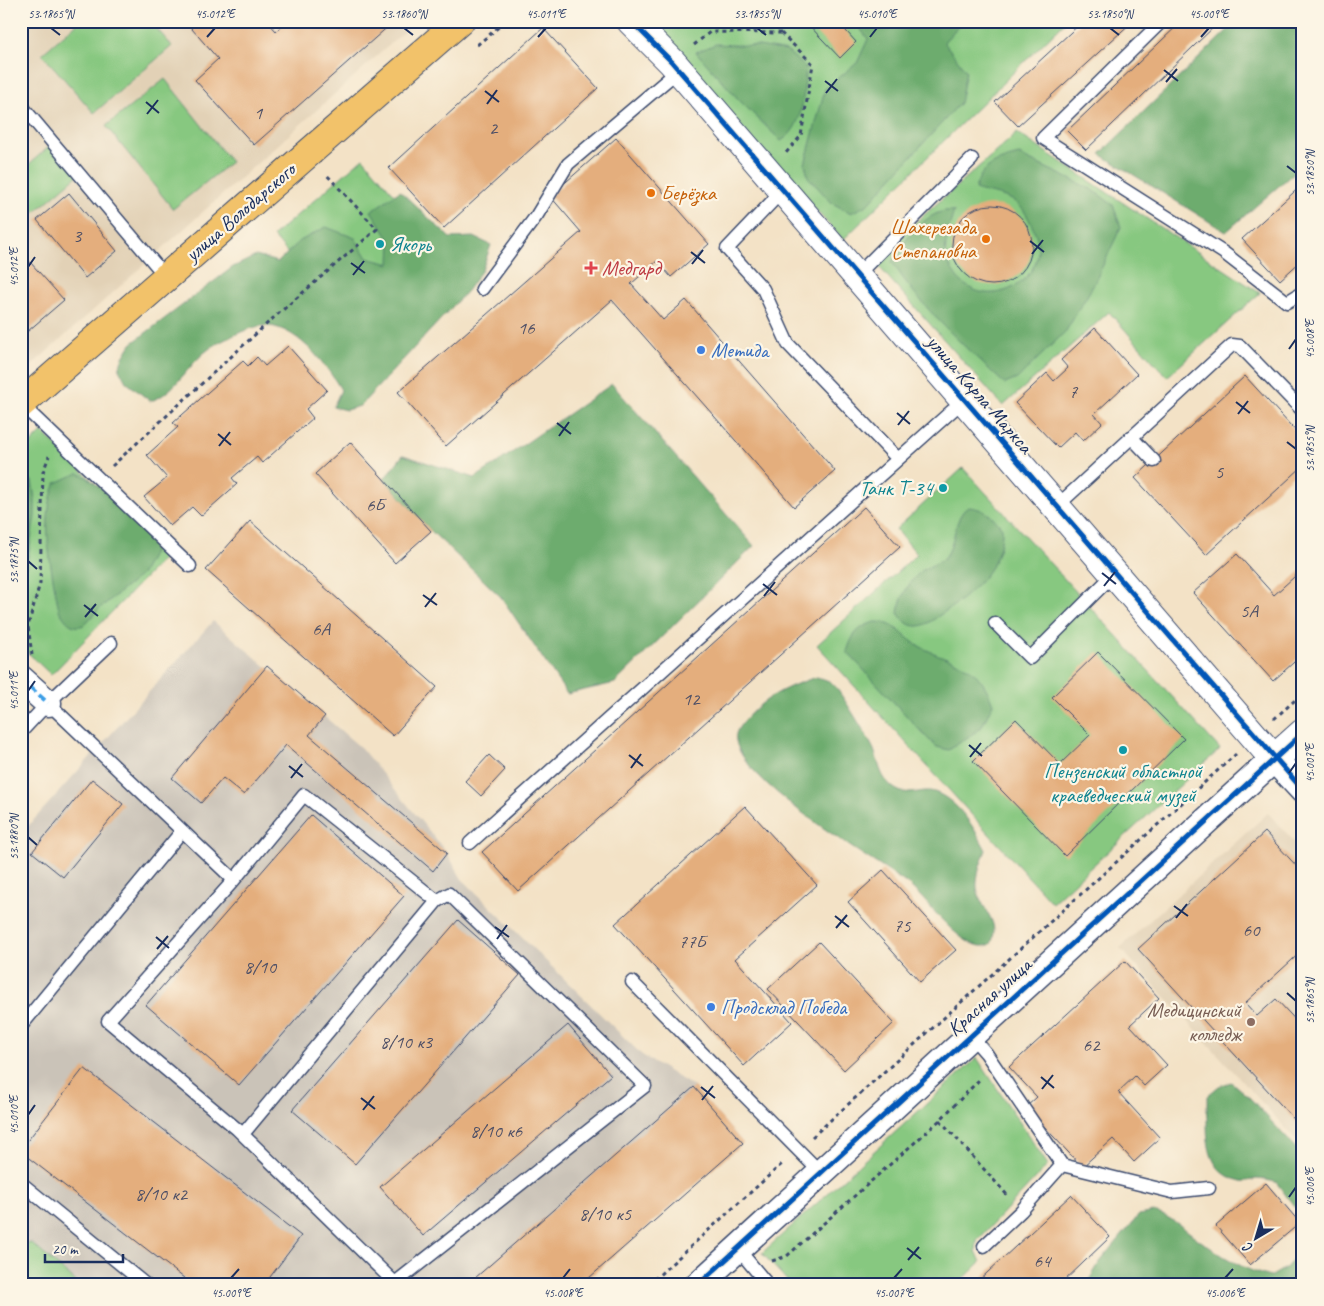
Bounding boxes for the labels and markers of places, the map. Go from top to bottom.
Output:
place label: Берёзка [661,180,718,207]
marker: Берёзка [645,187,657,199]
place label: Шахерезада Степановна [890,214,978,264]
place label: Якорь [390,231,433,257]
marker: Шахерезада Степановна [980,233,992,245]
marker: Якорь [374,238,386,250]
place label: Медгард [602,255,663,281]
marker: Медгард [584,261,598,275]
place label: Метида [711,337,771,363]
marker: Метида [695,344,707,356]
place label: Танк Т-34 [859,475,936,501]
marker: Танк Т-34 [937,482,949,494]
marker: Пензенский областной краеведческий музей [1117,744,1129,756]
place label: Пензенский областной краеведческий музей [1044,758,1203,808]
place label: Продсклад Победа [721,994,848,1020]
place label: Медицинский колледж [1147,997,1243,1047]
marker: Продсклад Победа [705,1001,717,1013]
marker: Медицинский колледж [1245,1016,1257,1028]

